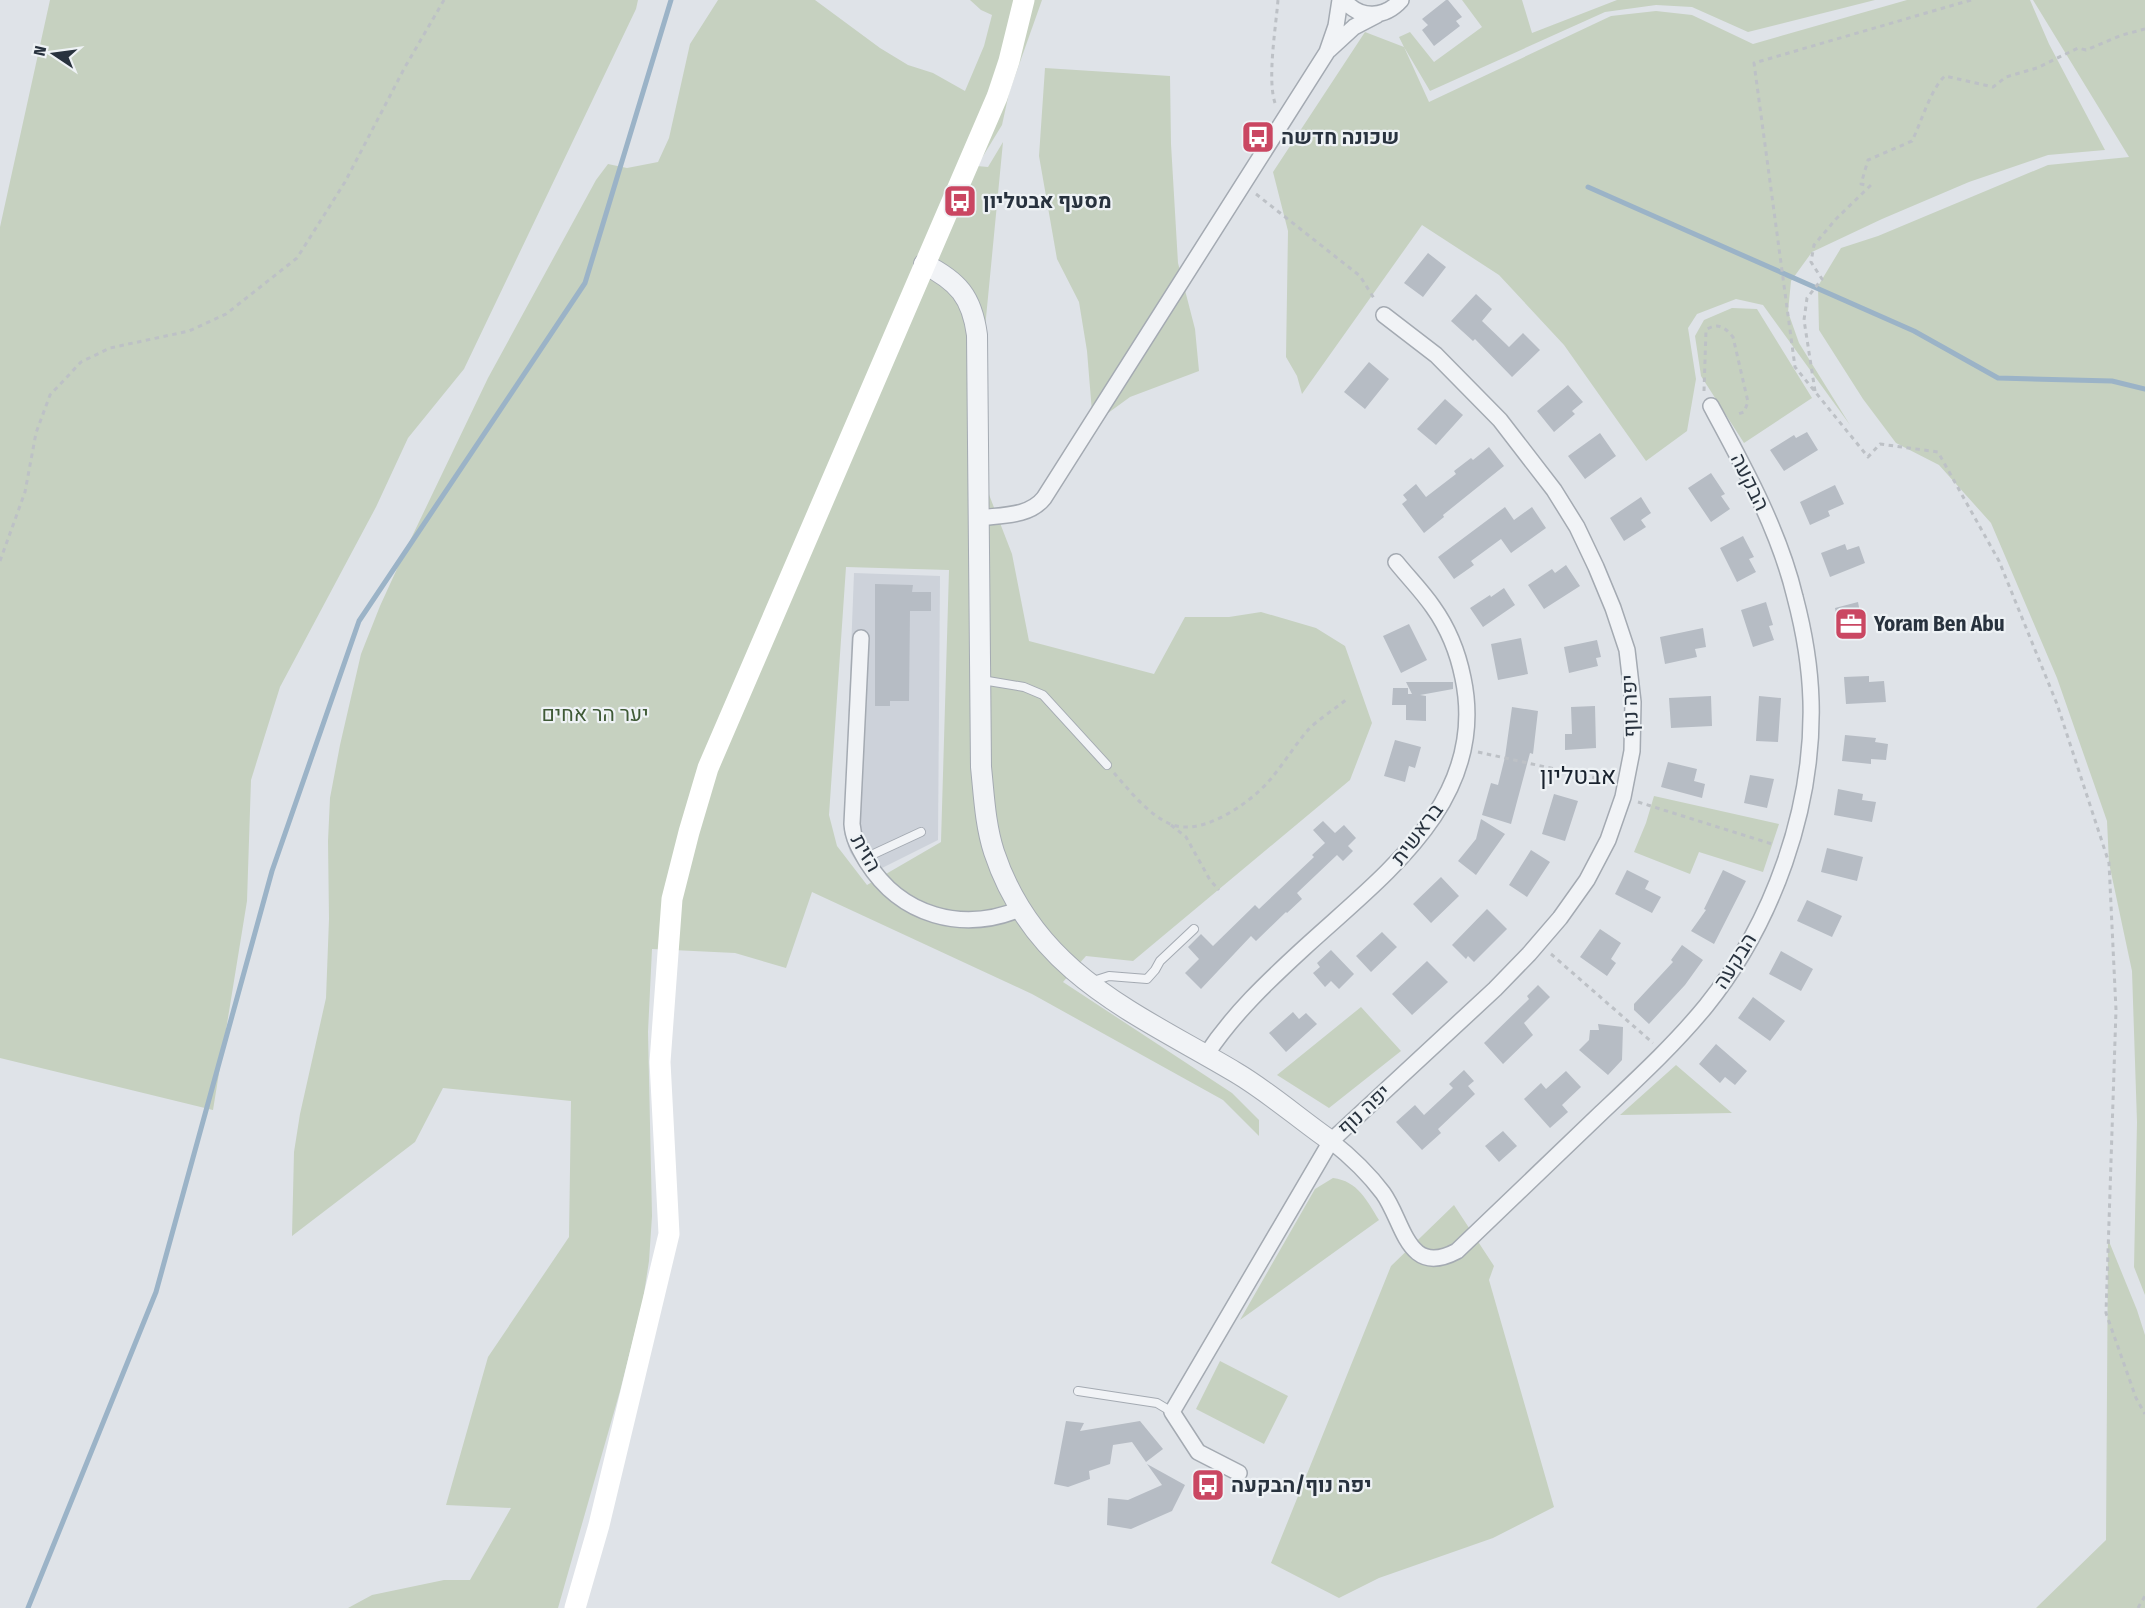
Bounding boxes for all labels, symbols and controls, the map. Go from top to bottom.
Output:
north arrow [24,24,84,84]
text: N [30,44,50,58]
bus stop icon: שכונה חדשה [1240,119,1276,155]
place label: שכונה חדשה [1281,124,1399,150]
bus stop icon: מסעף אבטליון [942,183,978,219]
place label: מסעף אבטליון [983,188,1112,214]
street label: הבקעה [1725,449,1775,515]
office icon: Yoram Ben Abu [1833,606,1869,642]
place label: Yoram Ben Abu [1873,611,2005,637]
street label: יפה נוף [1616,674,1644,738]
park label: יער הר אחים [541,701,649,727]
district label: אבטליון [1540,762,1616,790]
street label: בראשית [1385,798,1449,870]
street label: הזית [845,830,887,876]
street label: הבקעה [1708,928,1762,994]
street label: יפה נוף [1332,1079,1396,1141]
bus stop icon: יפה נוף/הבקעה [1190,1467,1226,1503]
place label: יפה נוף/הבקעה [1231,1472,1372,1498]

